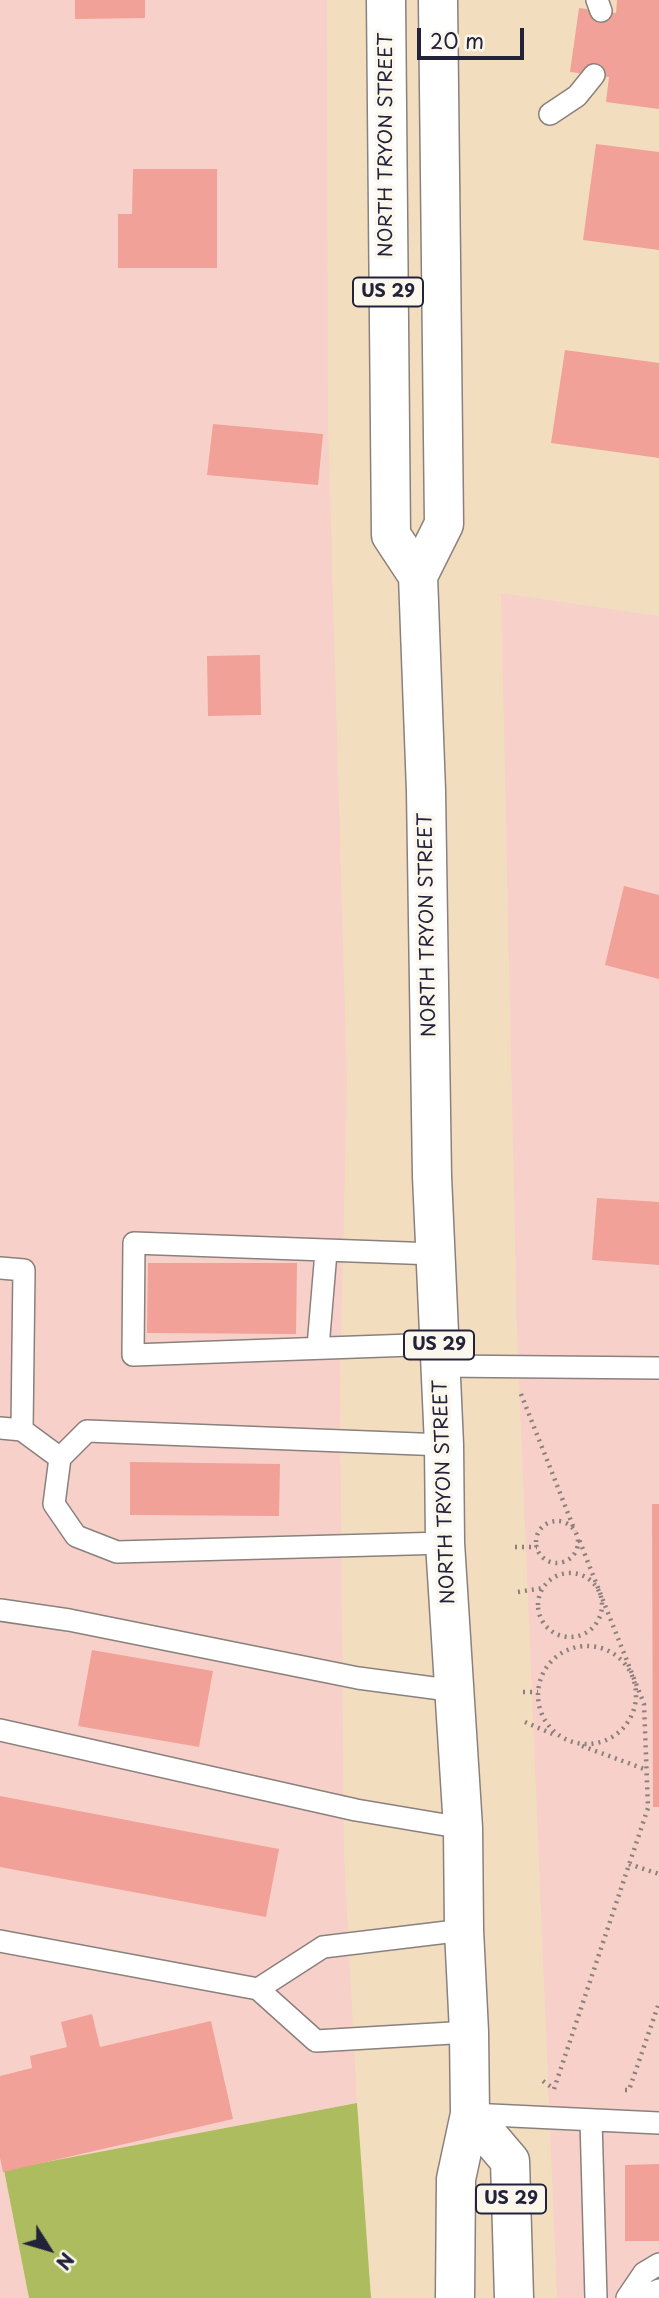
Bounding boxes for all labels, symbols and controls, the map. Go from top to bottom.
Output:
scale bar [421,14,528,58]
text: 20 m [430,24,484,56]
street label: NORTH TRYON STREET [376,33,398,257]
road number: US 29 [353,278,423,306]
street label: NORTH TRYON STREET [415,813,441,1037]
road number: US 29 [404,1330,474,1360]
street label: NORTH TRYON STREET [430,1380,460,1604]
road number: US 29 [476,2185,546,2214]
north arrow [14,2214,84,2284]
text: N [50,2247,81,2276]

